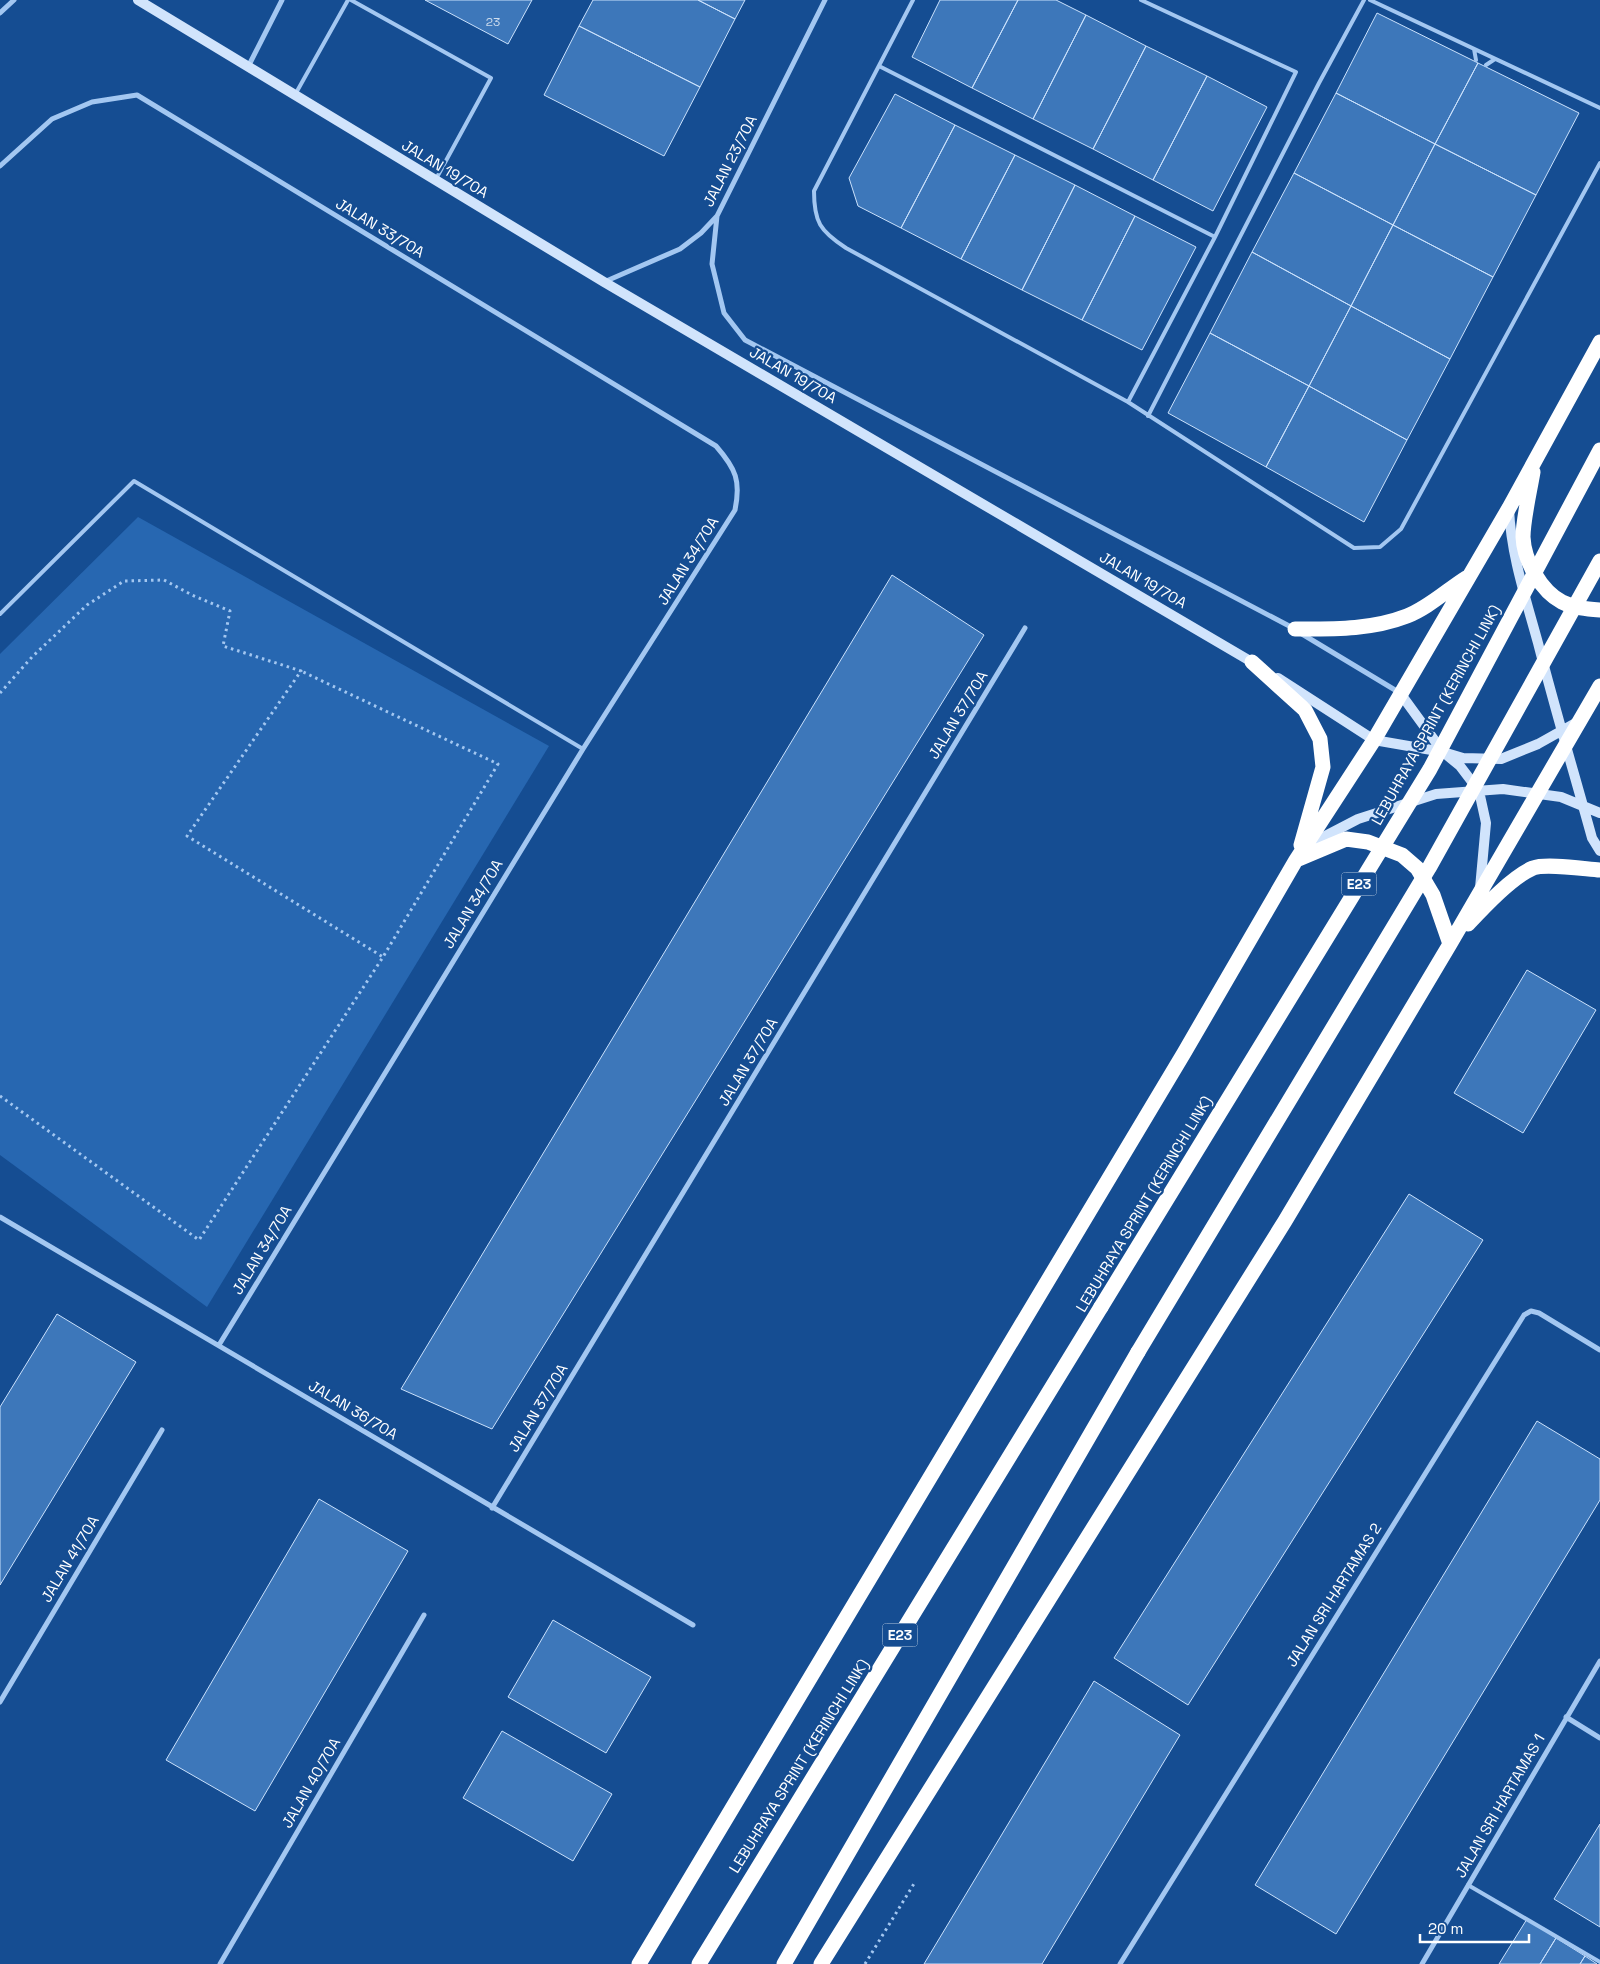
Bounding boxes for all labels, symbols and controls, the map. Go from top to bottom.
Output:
house number: 23 [486,14,500,30]
street label: JALAN 23/70A [698,111,761,210]
street label: JALAN 19/70A [398,135,493,202]
street label: JALAN 33/70A [332,194,429,262]
street label: JALAN 19/70A [746,342,841,408]
street label: JALAN 34/70A [653,513,723,608]
street label: JALAN 19/70A [1096,547,1191,613]
street label: LEBUHRAYA SPRINT (KERINCHI LINK) [1367,601,1505,829]
street label: JALAN 37/70A [924,667,992,762]
street label: JALAN 34/70A [438,855,507,952]
road number: E23 [1342,872,1376,896]
street label: JALAN 37/70A [714,1014,782,1109]
street label: LEBUHRAYA SPRINT (KERINCHI LINK) [1071,1092,1217,1316]
street label: JALAN 34/70A [227,1201,296,1298]
street label: JALAN 37/70A [504,1360,572,1455]
street label: JALAN 36/70A [305,1376,402,1444]
street label: JALAN 41/70A [36,1512,103,1605]
street label: JALAN SRI HARTAMAS 2 [1282,1519,1386,1670]
road number: E23 [882,1624,918,1646]
street label: LEBUHRAYA SPRINT (KERINCHI LINK) [725,1655,873,1877]
street label: JALAN SRI HARTAMAS 1 [1451,1730,1549,1881]
street label: JALAN 40/70A [277,1734,344,1831]
scale bar [1420,1912,1529,1944]
text: 20 m [1428,1919,1463,1938]

